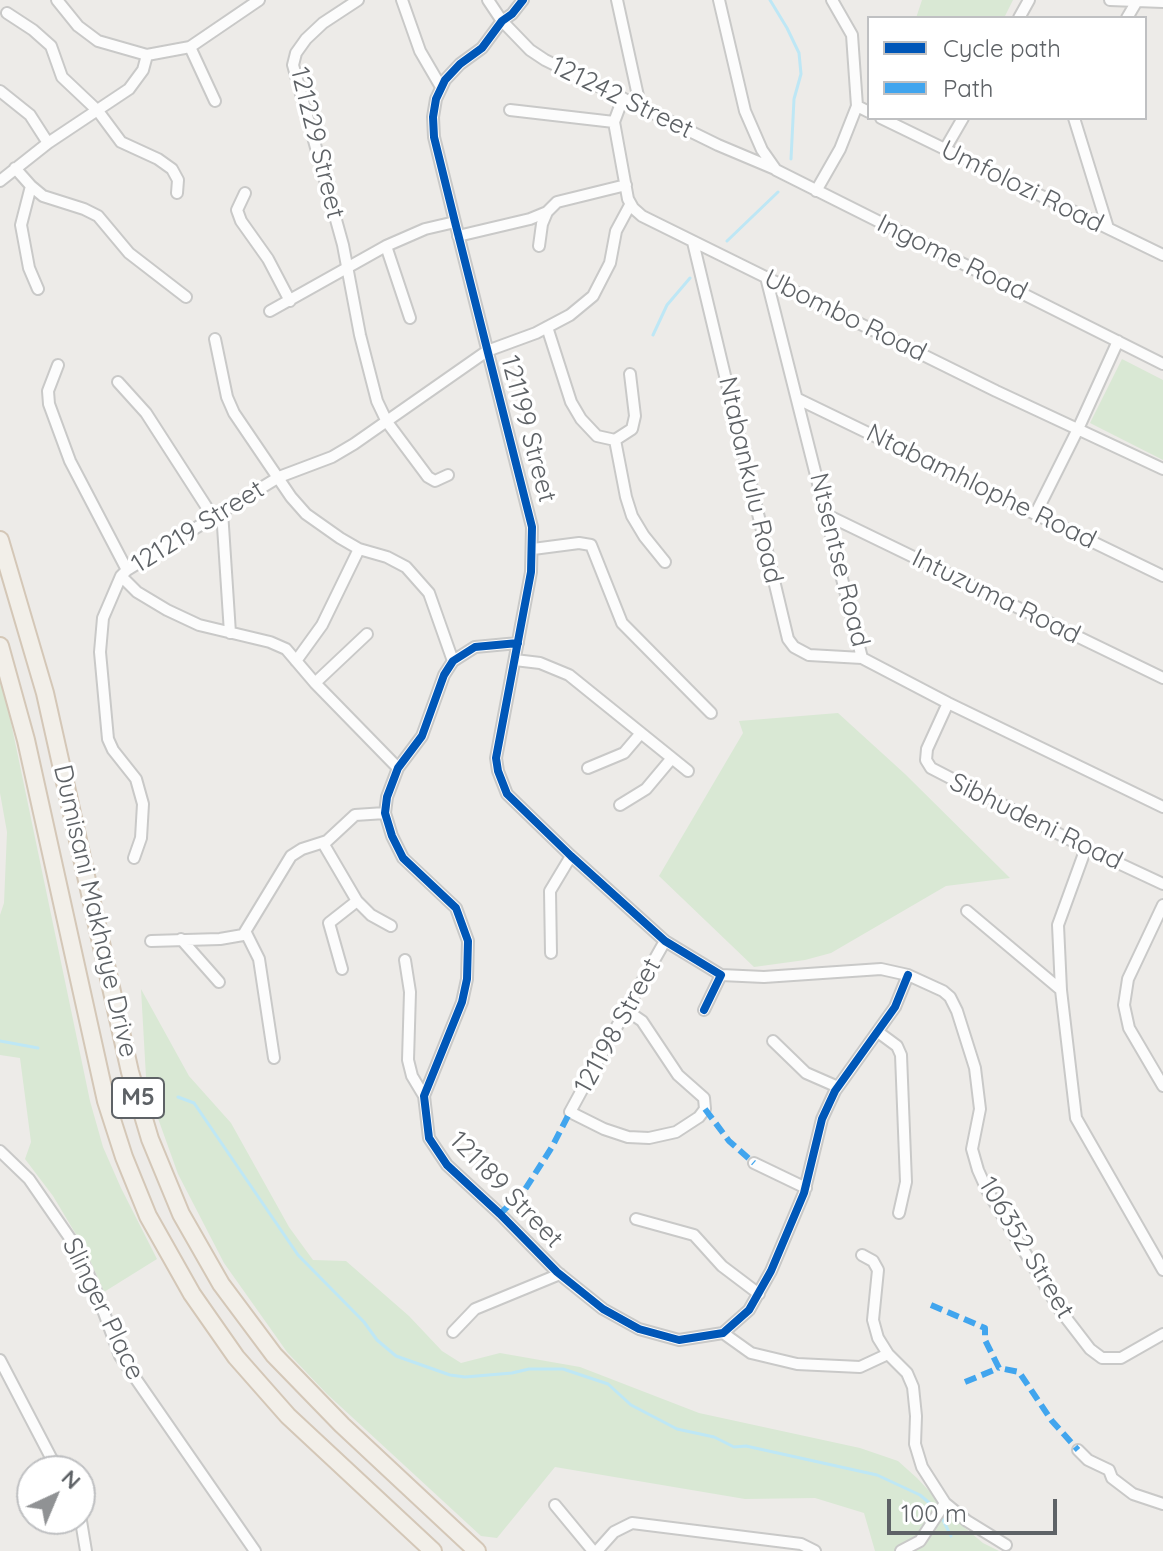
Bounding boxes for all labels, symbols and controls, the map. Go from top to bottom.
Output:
legend [867,16,1147,120]
text: Cycle path [943,33,1061,63]
street label: 121242 Street [546,50,698,146]
street label: 121229 Street [283,64,351,222]
text: Path [943,73,994,103]
street label: Umfolozi Road [936,134,1108,240]
street label: Ingome Road [872,208,1032,308]
street label: Ubombo Road [759,263,931,369]
street label: 121199 Street [493,352,563,506]
street label: Ntabankulu Road [711,374,789,586]
street label: Ntabamhlophe Road [861,418,1101,556]
street label: Ntsentse Road [802,470,876,650]
street label: 121219 Street [126,474,270,580]
street label: Intuzuma Road [907,543,1085,651]
street label: Dumisani Makhaye Drive [46,762,144,1060]
street label: Sibhudeni Road [945,767,1127,877]
street label: 121198 Street [568,953,668,1099]
road number: M5 [112,1078,164,1118]
street label: 121189 Street [443,1125,569,1255]
street label: 106352 Street [972,1172,1080,1324]
street label: Slinger Place [55,1233,151,1385]
north arrow [16,1455,96,1535]
text: N [56,1463,87,1495]
scale bar [891,1483,1061,1533]
text: 100 m [901,1498,967,1528]

